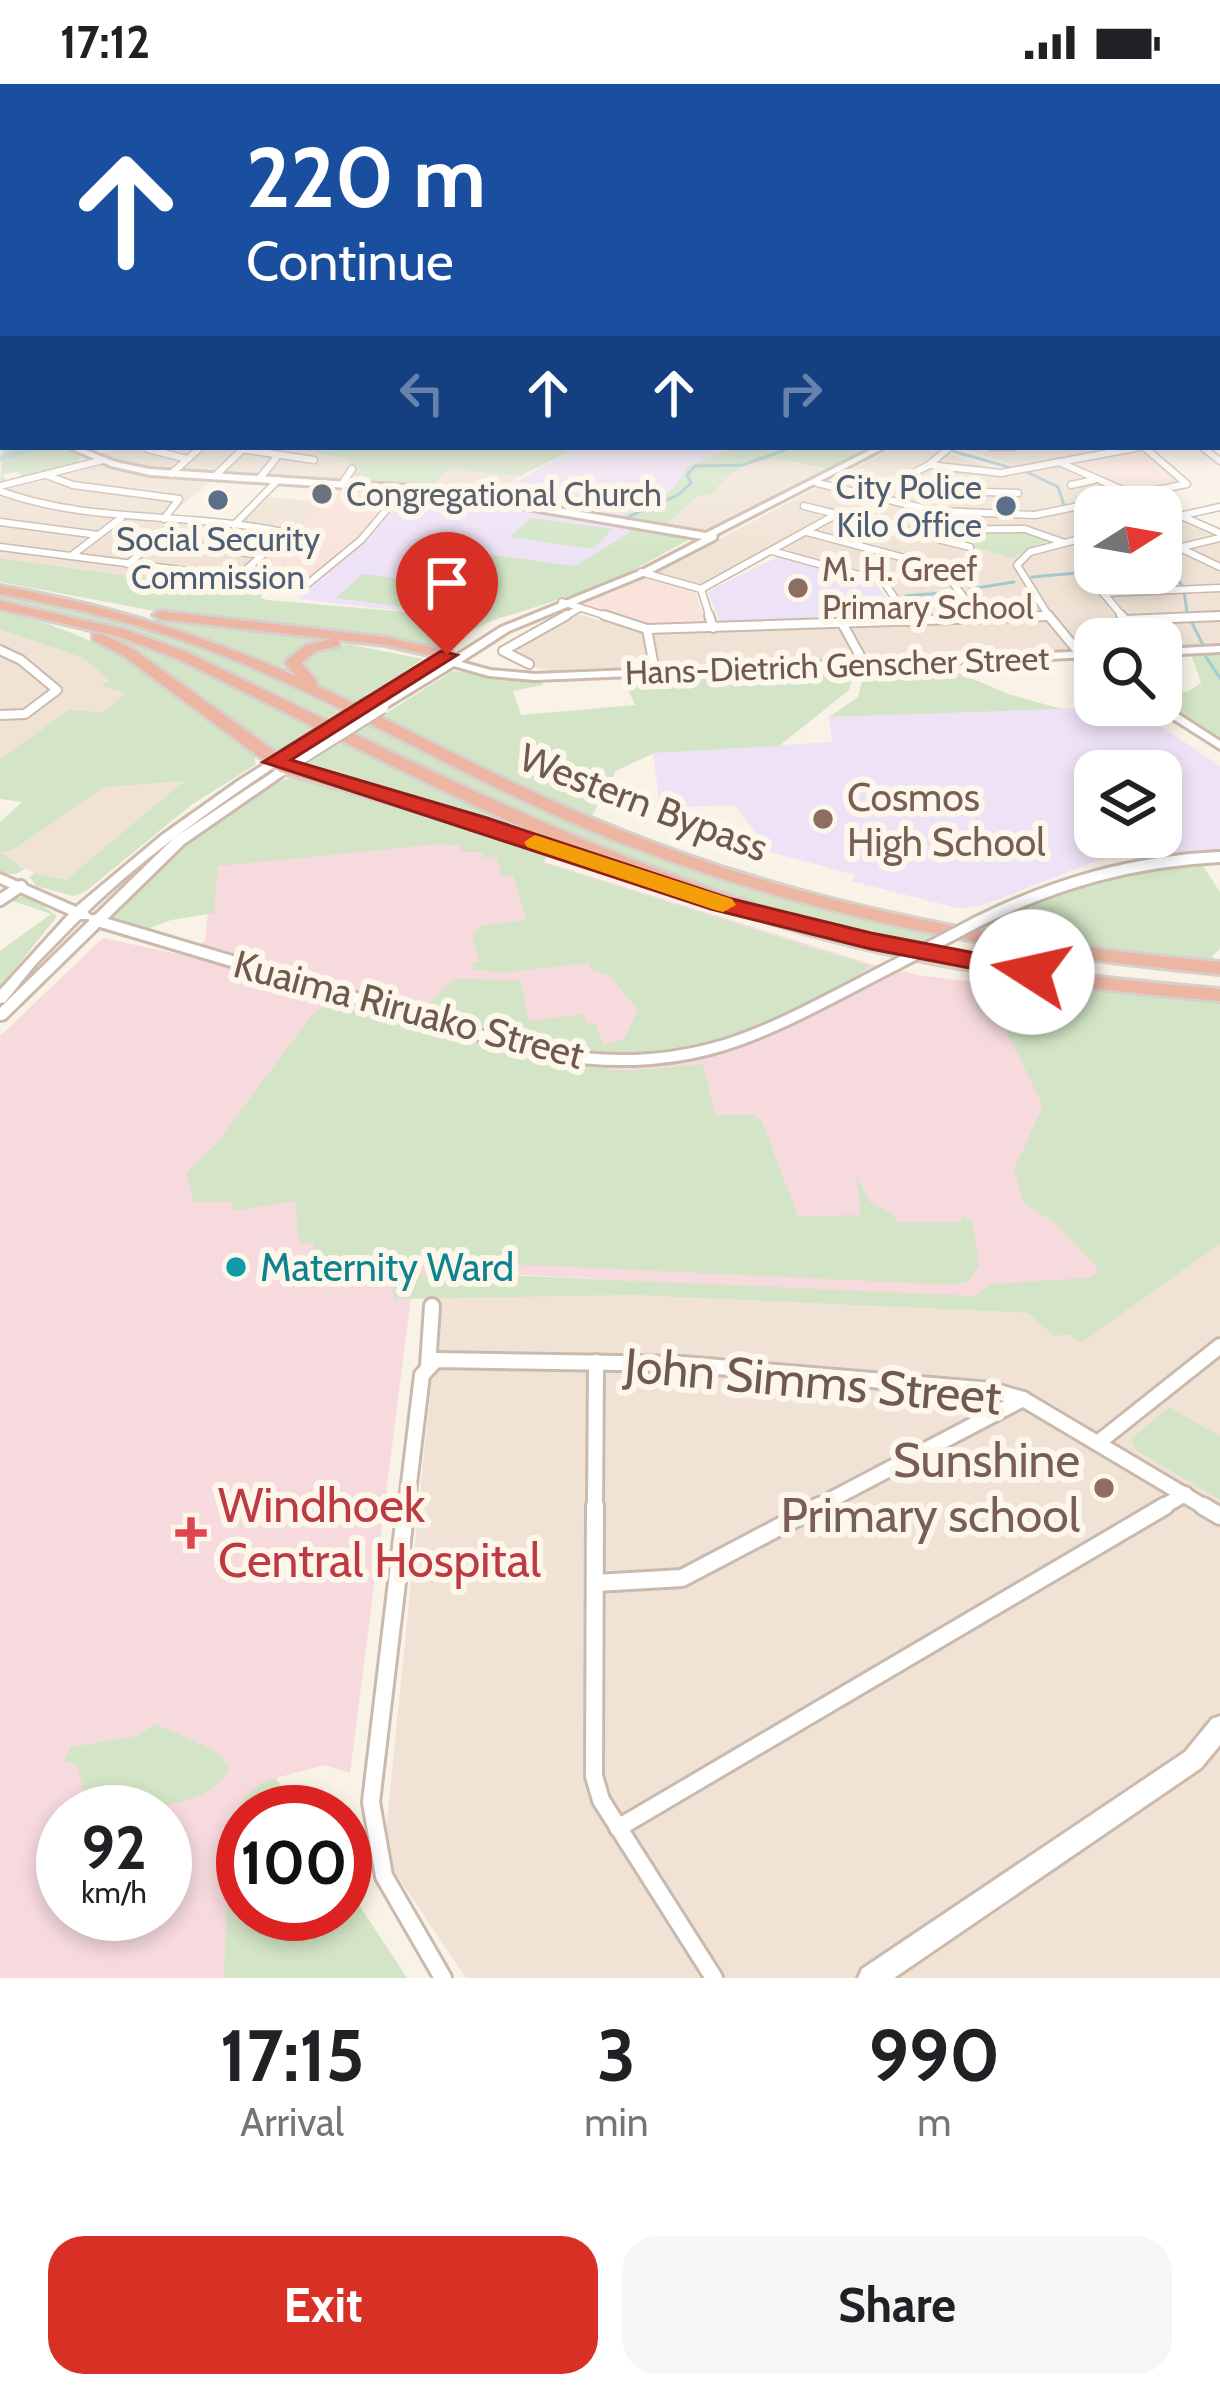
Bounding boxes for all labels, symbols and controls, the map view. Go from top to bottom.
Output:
text: 17:12 [60,15,150,69]
text: 220 m [246,126,486,228]
icon: ahead [48,132,204,288]
text: Continue [246,228,454,294]
icon: left [389,360,455,426]
icon: ahead [515,360,581,426]
icon: ahead [641,360,707,426]
icon: right [767,360,833,426]
place label: City Police Kilo Office [835,467,982,545]
place label: Congregational Church [346,474,662,514]
marker: Congregational Church [309,481,335,507]
north arrow [1074,486,1182,594]
map controls [1074,486,1182,858]
marker: Social Security Commission [205,487,231,513]
marker: City Police Kilo Office [993,493,1019,519]
place label: Social Security Commission [116,519,320,597]
pin [396,532,498,655]
place label: M. H. Greef Primary School [822,549,1034,627]
icon: arrive [414,550,480,616]
marker: M. H. Greef Primary School [785,575,811,601]
button: search [1074,618,1182,726]
street label: Hans-Dietrich Genscher Street [624,638,1050,692]
street label: Western Bypass [513,733,775,871]
button: layers [1074,750,1182,858]
place label: Cosmos High School [847,773,1046,866]
marker: Cosmos High School [810,806,836,832]
position arrow [969,909,1095,1035]
street label: Kuaima Riruako Street [229,939,589,1079]
place label: Maternity Ward [260,1243,514,1291]
marker: Maternity Ward [223,1254,249,1280]
street label: John Simms Street [621,1336,1004,1426]
place label: Sunshine Primary school [780,1431,1080,1544]
marker: Sunshine Primary school [1091,1475,1117,1501]
place label: Windhoek Central Hospital [218,1476,541,1589]
marker: Windhoek Central Hospital [175,1517,207,1549]
speed limit sign: 100 [216,1785,372,1941]
text: 92 [81,1811,147,1884]
text: km/h [81,1874,147,1911]
text: 17:15 [220,2012,364,2099]
text: 3 [597,2012,636,2099]
text: 990 [868,2012,1000,2099]
text: Arrival [240,2098,344,2146]
text: min [584,2098,649,2146]
text: m [917,2098,951,2146]
button: Exit [48,2236,598,2374]
button: Share [622,2236,1172,2374]

